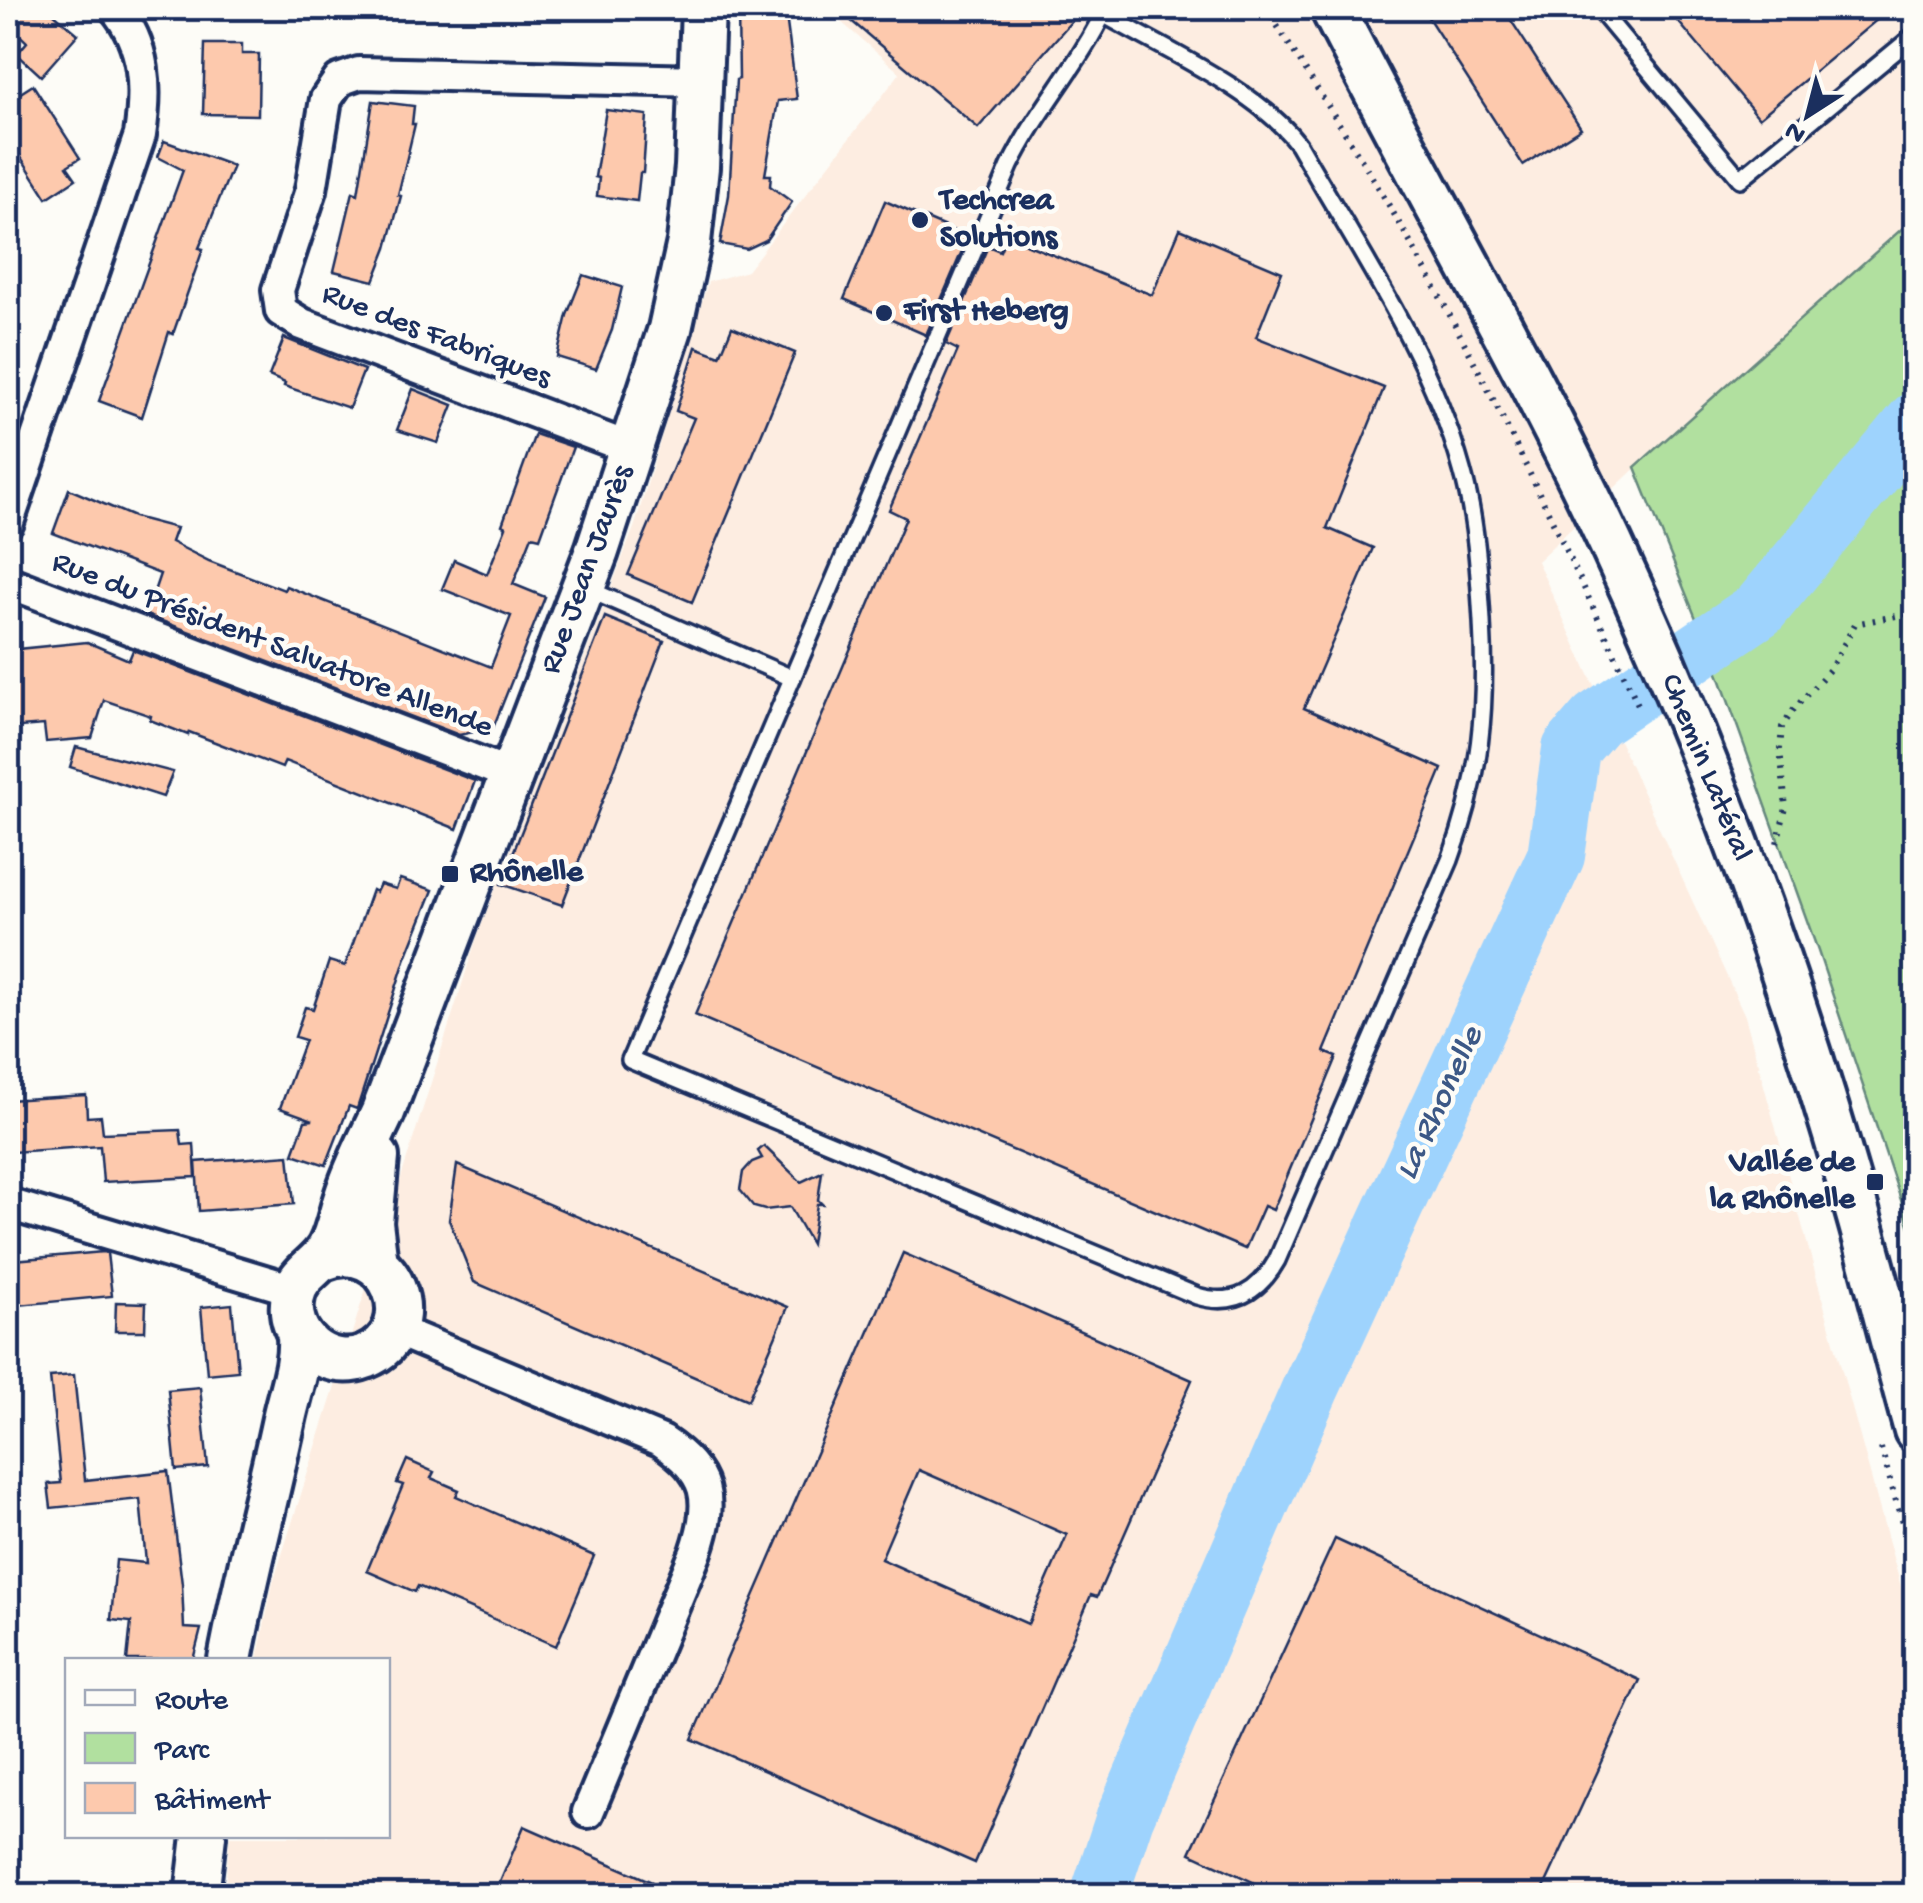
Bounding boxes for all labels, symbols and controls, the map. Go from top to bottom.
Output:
north arrow [1758,65,1858,165]
text: N [1779,113,1813,150]
place label: Techcrea Solutions [937,183,1059,258]
marker: Techcrea Solutions [909,209,931,231]
street label: Rue des Fabriques [316,276,557,399]
place label: First Heberg [903,294,1069,332]
marker: First Heberg [873,302,895,324]
street label: Rue Jean Jaurès [533,459,644,680]
street label: Rue du Président Salvatore Allende [46,544,498,748]
street label: Chemin Latéral [1650,669,1760,867]
place label: Rhônelle [469,855,584,893]
marker: Rhônelle [439,863,461,885]
water label: La Rhonelle [1388,1019,1495,1187]
place label: Vallée de la Rhônelle [1709,1145,1856,1220]
marker: Vallée de la Rhônelle [1864,1171,1886,1193]
legend [65,1658,390,1838]
text: Route [155,1685,229,1720]
text: Parc [154,1735,211,1770]
text: Bâtiment [154,1785,272,1820]

